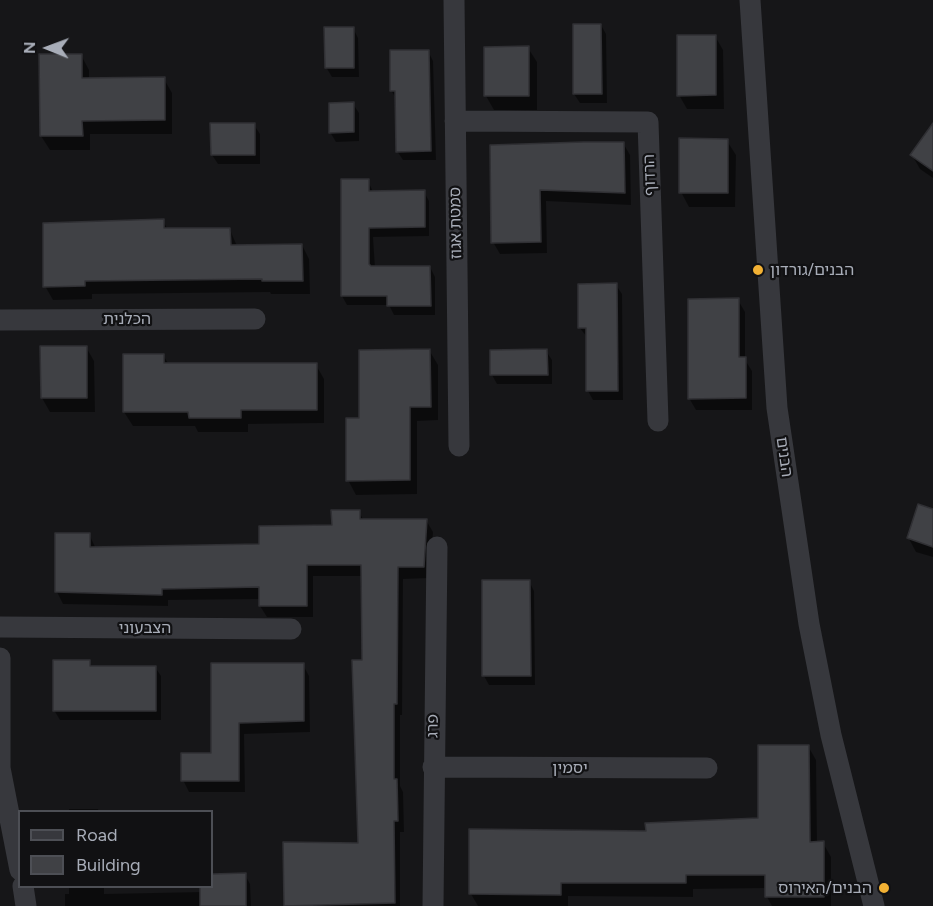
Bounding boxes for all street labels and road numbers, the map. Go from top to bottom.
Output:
street label: הרדוף [640,154,660,196]
street label: סמטת אגוז [446,187,466,259]
street label: הכלנית [103,309,151,329]
street label: הבנים [772,436,796,478]
street label: הצבעוני [119,618,171,638]
street label: פרג [423,714,443,738]
street label: יסמין [552,758,588,778]

